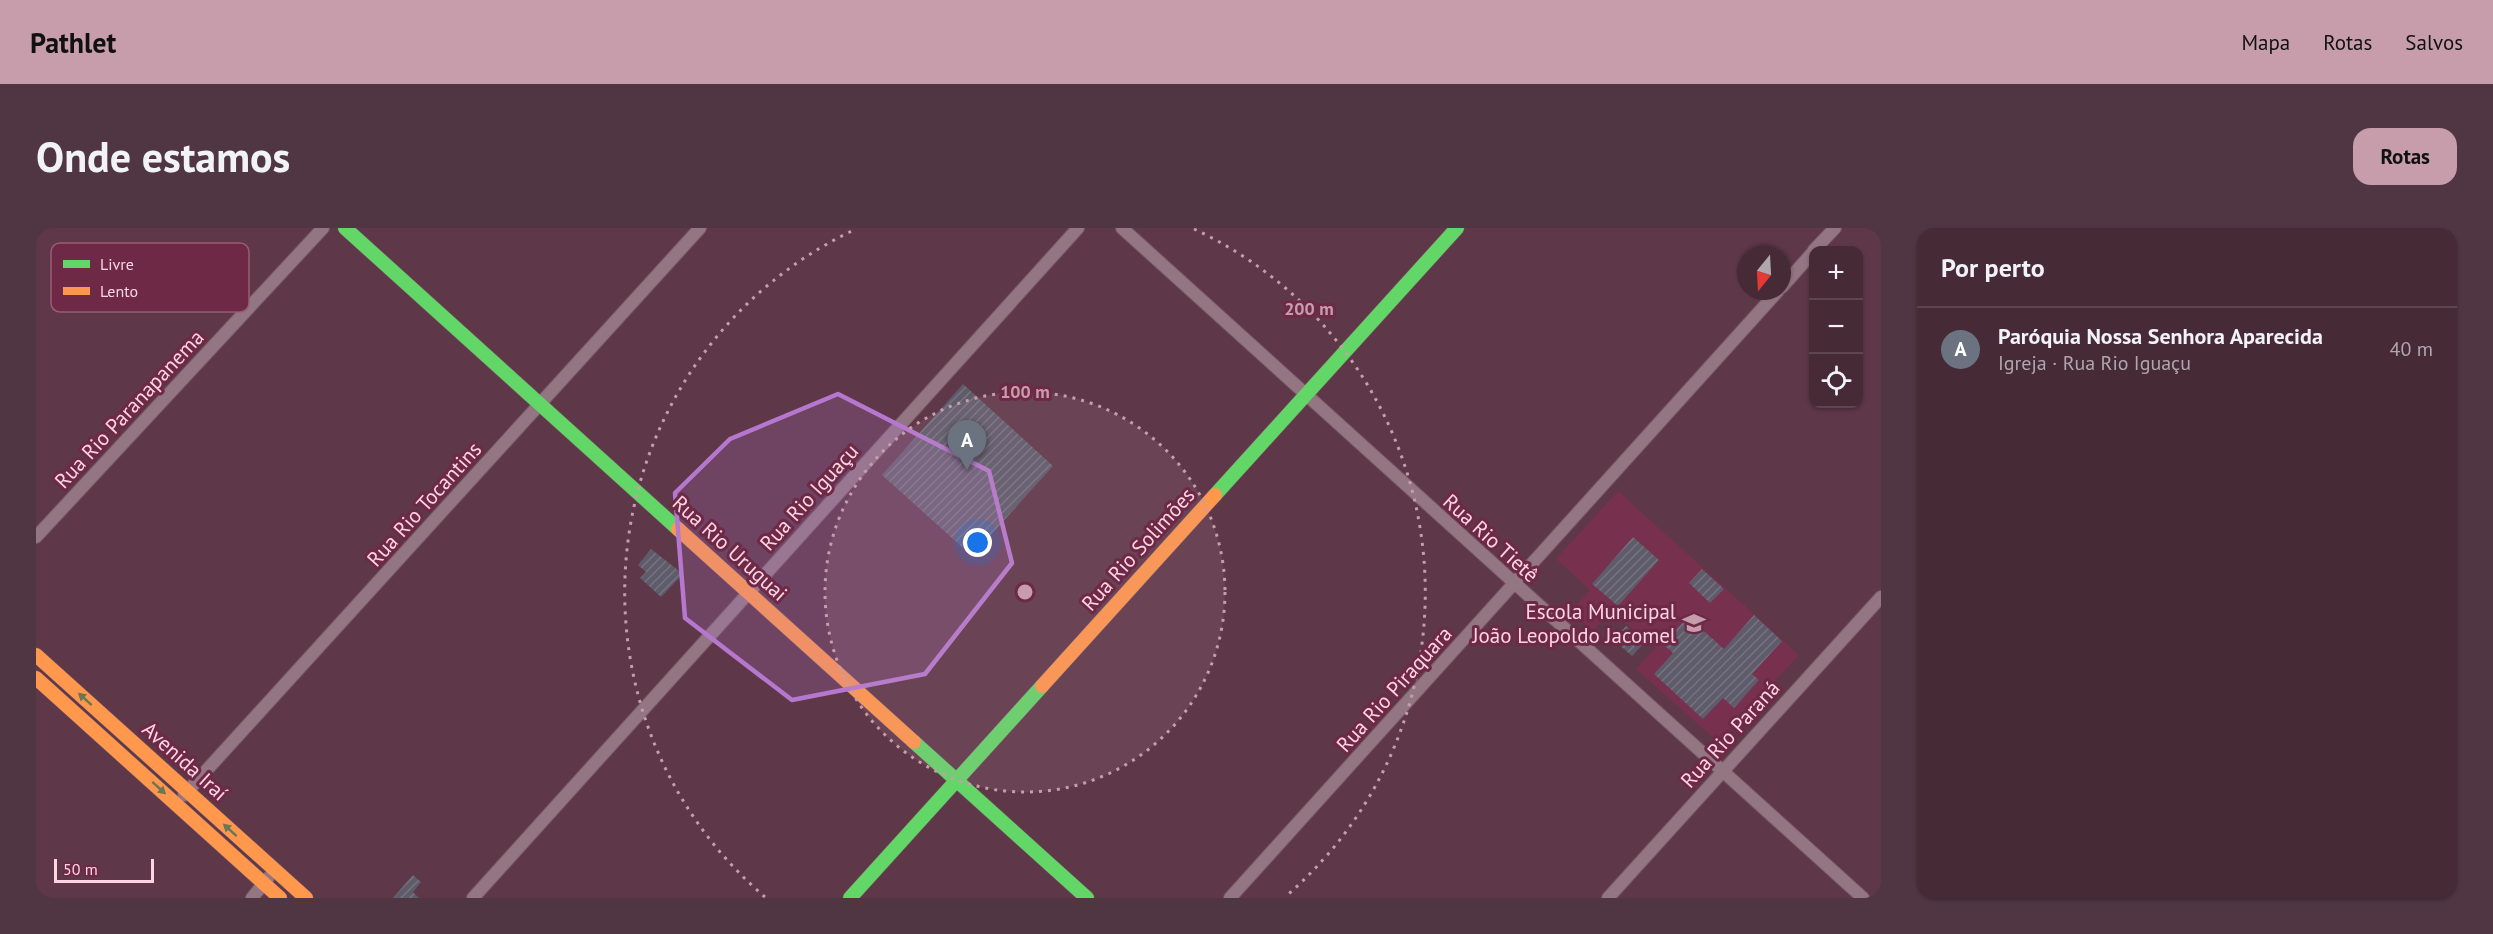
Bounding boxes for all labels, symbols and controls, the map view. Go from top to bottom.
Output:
text: Pathlet [30,24,116,61]
text: Mapa [2241,29,2290,56]
text: Rotas [2323,29,2372,56]
text: Salvos [2405,29,2463,56]
button: Rotas [2353,128,2457,185]
text: Onde estamos [36,129,290,184]
legend [51,243,249,312]
north arrow [1737,246,1791,300]
map controls [1809,246,1863,408]
button: + [1809,246,1863,300]
text: Por perto [1941,251,2045,284]
text: Livre [100,254,134,274]
text: Lento [100,281,138,301]
text: 200 m [1284,297,1334,320]
button: − [1809,300,1863,354]
text: Paróquia Nossa Senhora Aparecida [1998,322,2323,350]
street label: Rua Rio Paranapanema [49,324,209,494]
text: A [1954,336,1967,362]
text: 40 m [2390,336,2433,362]
text: Igreja · Rua Rio Iguaçu [1998,350,2191,376]
button: locate [1809,354,1863,408]
text: 100 m [1000,380,1050,403]
pin: A [948,420,986,470]
street label: Rua Rio Tocantins [361,436,487,572]
street label: Rua Rio Iguaçu [754,438,864,556]
street label: Rua Rio Solimões [1076,482,1200,616]
street label: Rua Rio Tietê [1438,488,1544,588]
street label: Rua Rio Uruguai [667,489,793,607]
your location [963,528,992,557]
centre of rings [1015,582,1035,602]
place label: Escola Municipal João Leopoldo Jacomel [1472,598,1676,649]
school or university icon: Escola Municipal João Leopoldo Jacomel [1681,610,1707,636]
street label: Rua Rio Piraquara [1330,620,1458,758]
street label: Rua Rio Paraná [1675,675,1785,793]
one-way arrow [78,692,93,706]
street label: Avenida Iraí [137,716,234,807]
one-way arrow [151,781,166,794]
one-way arrow [223,824,238,837]
scale bar [54,856,154,884]
text: 50 m [63,859,98,879]

